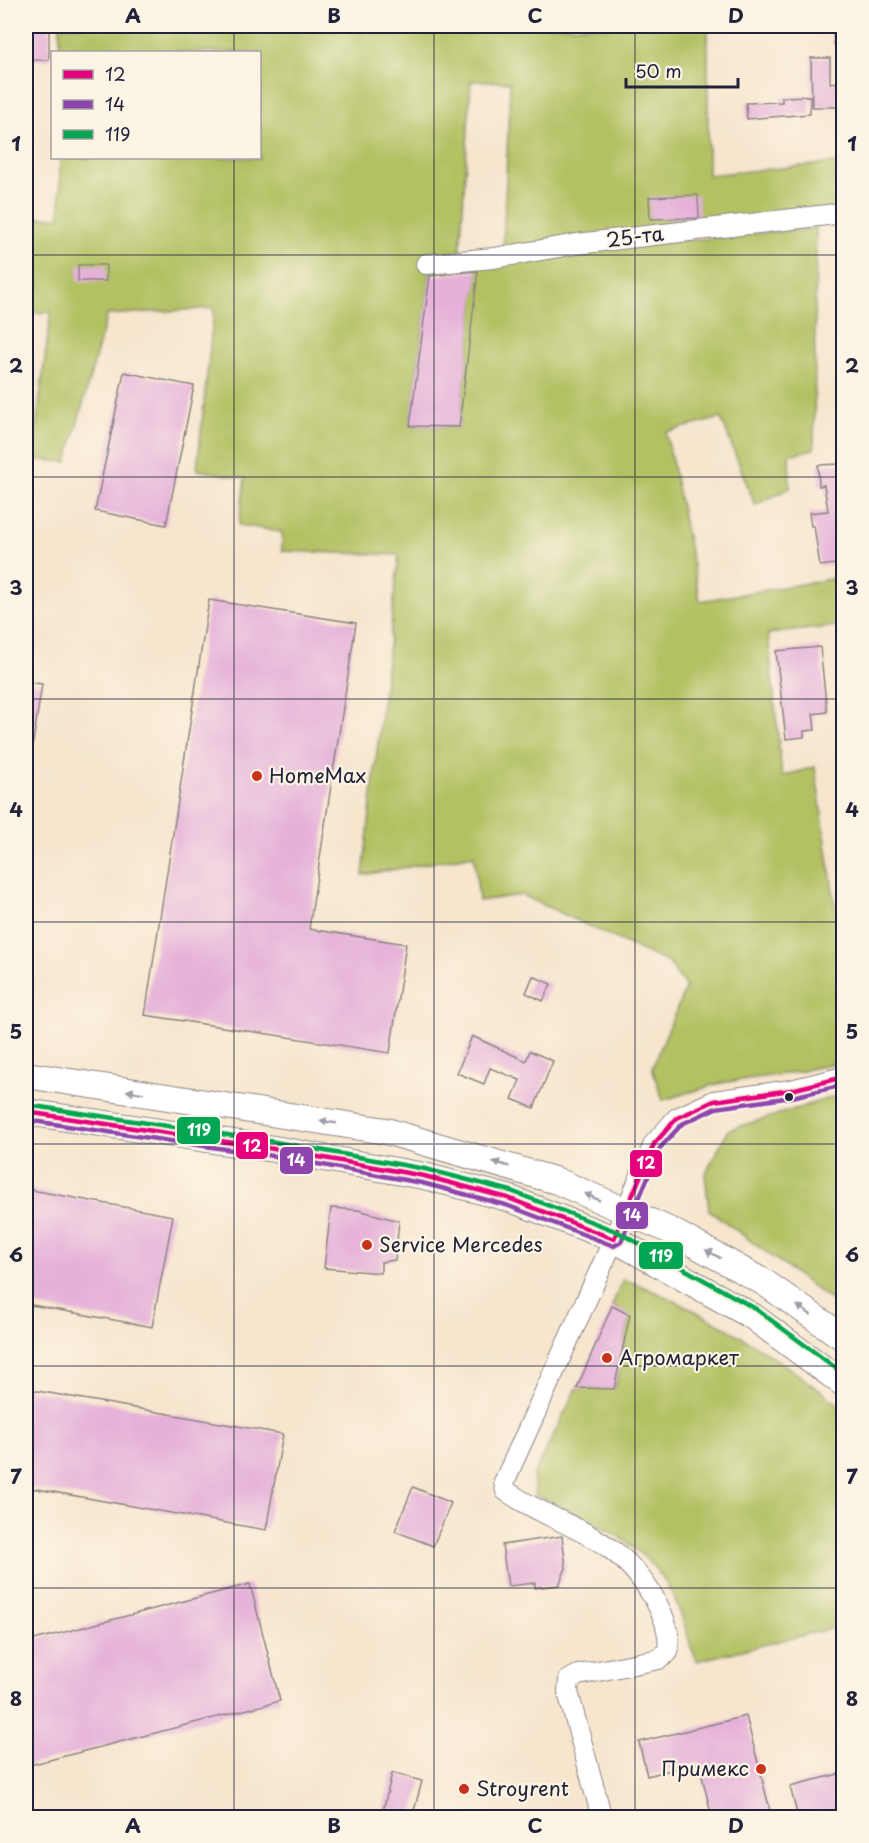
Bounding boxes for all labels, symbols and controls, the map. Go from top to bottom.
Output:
text: A [125,0,141,30]
text: B [327,0,341,30]
text: C [527,0,543,30]
text: D [728,0,744,30]
legend [51,51,261,159]
scale bar [626,51,738,89]
text: 50 m [635,57,682,84]
text: 12 [105,60,126,87]
text: 14 [105,90,125,117]
text: 119 [105,120,131,147]
text: 1 [11,128,21,158]
text: 1 [847,128,857,158]
street label: 25-та [605,218,666,254]
text: 2 [9,350,23,380]
text: 2 [845,350,859,380]
text: 3 [9,572,23,602]
text: 3 [845,572,859,602]
place label: HomeMax [269,760,366,790]
marker: HomeMax [250,769,264,783]
text: 4 [9,794,23,824]
text: 4 [845,794,859,824]
text: 5 [10,1016,22,1046]
text: 5 [846,1016,858,1046]
one-way arrow [126,1088,145,1097]
unlabelled marker [783,1091,795,1103]
line badge: 119 [176,1116,221,1145]
text: 119 [187,1117,211,1141]
one-way arrow [318,1118,337,1127]
line badge: 12 [235,1131,269,1160]
text: 12 [243,1133,261,1157]
line badge: 14 [279,1146,314,1175]
text: 14 [287,1147,305,1171]
line badge: 12 [629,1149,663,1178]
text: 12 [637,1150,655,1174]
one-way arrow [492,1159,510,1168]
one-way arrow [582,1192,600,1202]
line badge: 14 [615,1201,649,1230]
text: 14 [623,1202,641,1226]
place label: Service Mercedes [379,1229,543,1259]
marker: Service Mercedes [360,1238,374,1252]
text: 6 [9,1239,23,1269]
text: 6 [845,1239,859,1269]
line badge: 119 [638,1241,684,1270]
text: 119 [649,1243,673,1267]
one-way arrow [705,1250,722,1260]
one-way arrow [796,1305,812,1316]
place label: Агромаркет [619,1342,739,1372]
marker: Агромаркет [600,1351,614,1365]
text: 7 [10,1461,22,1491]
text: 7 [846,1461,858,1491]
text: 8 [10,1683,22,1713]
text: 8 [846,1683,858,1713]
place label: Примекс [661,1753,749,1783]
marker: Примекс [754,1762,768,1776]
place label: Stroyrent [476,1773,569,1803]
marker: Stroyrent [457,1782,471,1796]
text: A [125,1810,141,1840]
text: B [327,1810,341,1840]
text: C [527,1810,543,1840]
text: D [728,1810,744,1840]

